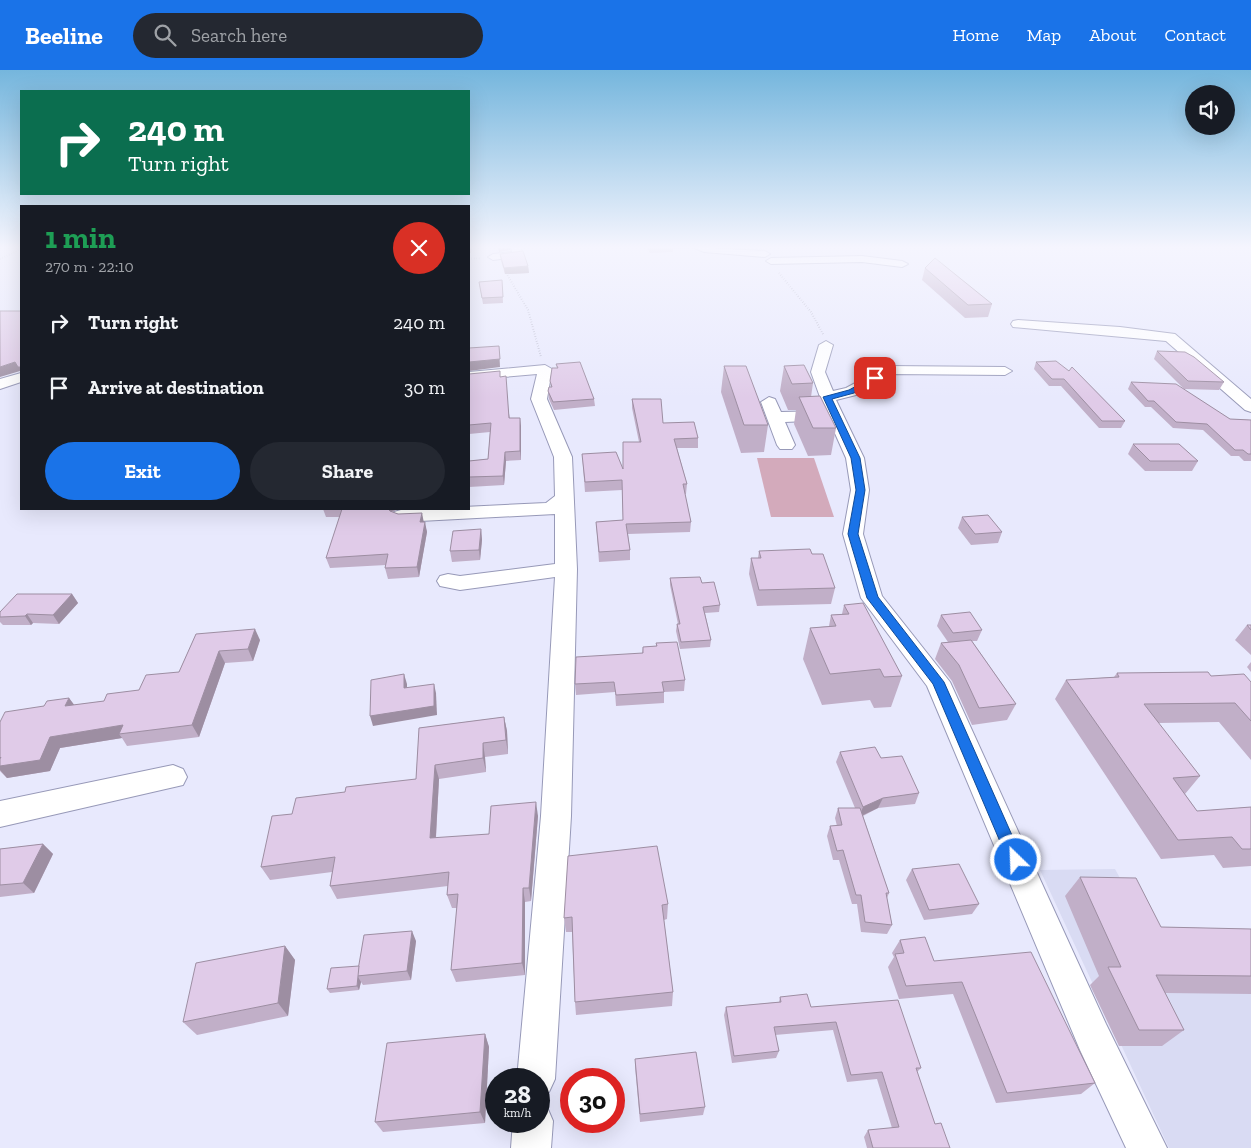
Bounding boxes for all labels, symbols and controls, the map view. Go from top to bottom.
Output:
search box [133,13,483,58]
text: Beeline [25,21,103,50]
icon: search [151,21,179,49]
text: Search here [191,24,287,47]
text: Home [952,24,999,46]
text: Map [1027,24,1061,46]
text: About [1089,24,1136,46]
text: Contact [1164,24,1226,46]
map controls [1185,85,1235,135]
button: sound [1185,85,1235,135]
text: 240 m [128,108,224,150]
icon: right [45,110,110,175]
text: Turn right [128,150,229,177]
text: 1 min [45,220,116,256]
button: close [393,222,445,274]
text: 270 m · 22:10 [45,257,134,276]
icon: right [45,309,73,337]
text: Turn right [88,311,178,334]
text: 240 m [393,311,445,334]
pin [854,357,896,399]
icon: arrive [861,364,889,392]
icon: arrive [45,374,73,402]
text: Arrive at destination [88,376,264,399]
text: 30 m [404,376,445,399]
button: Exit [45,442,240,500]
button: Share [250,442,445,500]
position arrow [989,833,1041,885]
speed limit sign: 30 [560,1068,625,1133]
text: 28 [504,1079,531,1109]
text: km/h [504,1106,531,1120]

